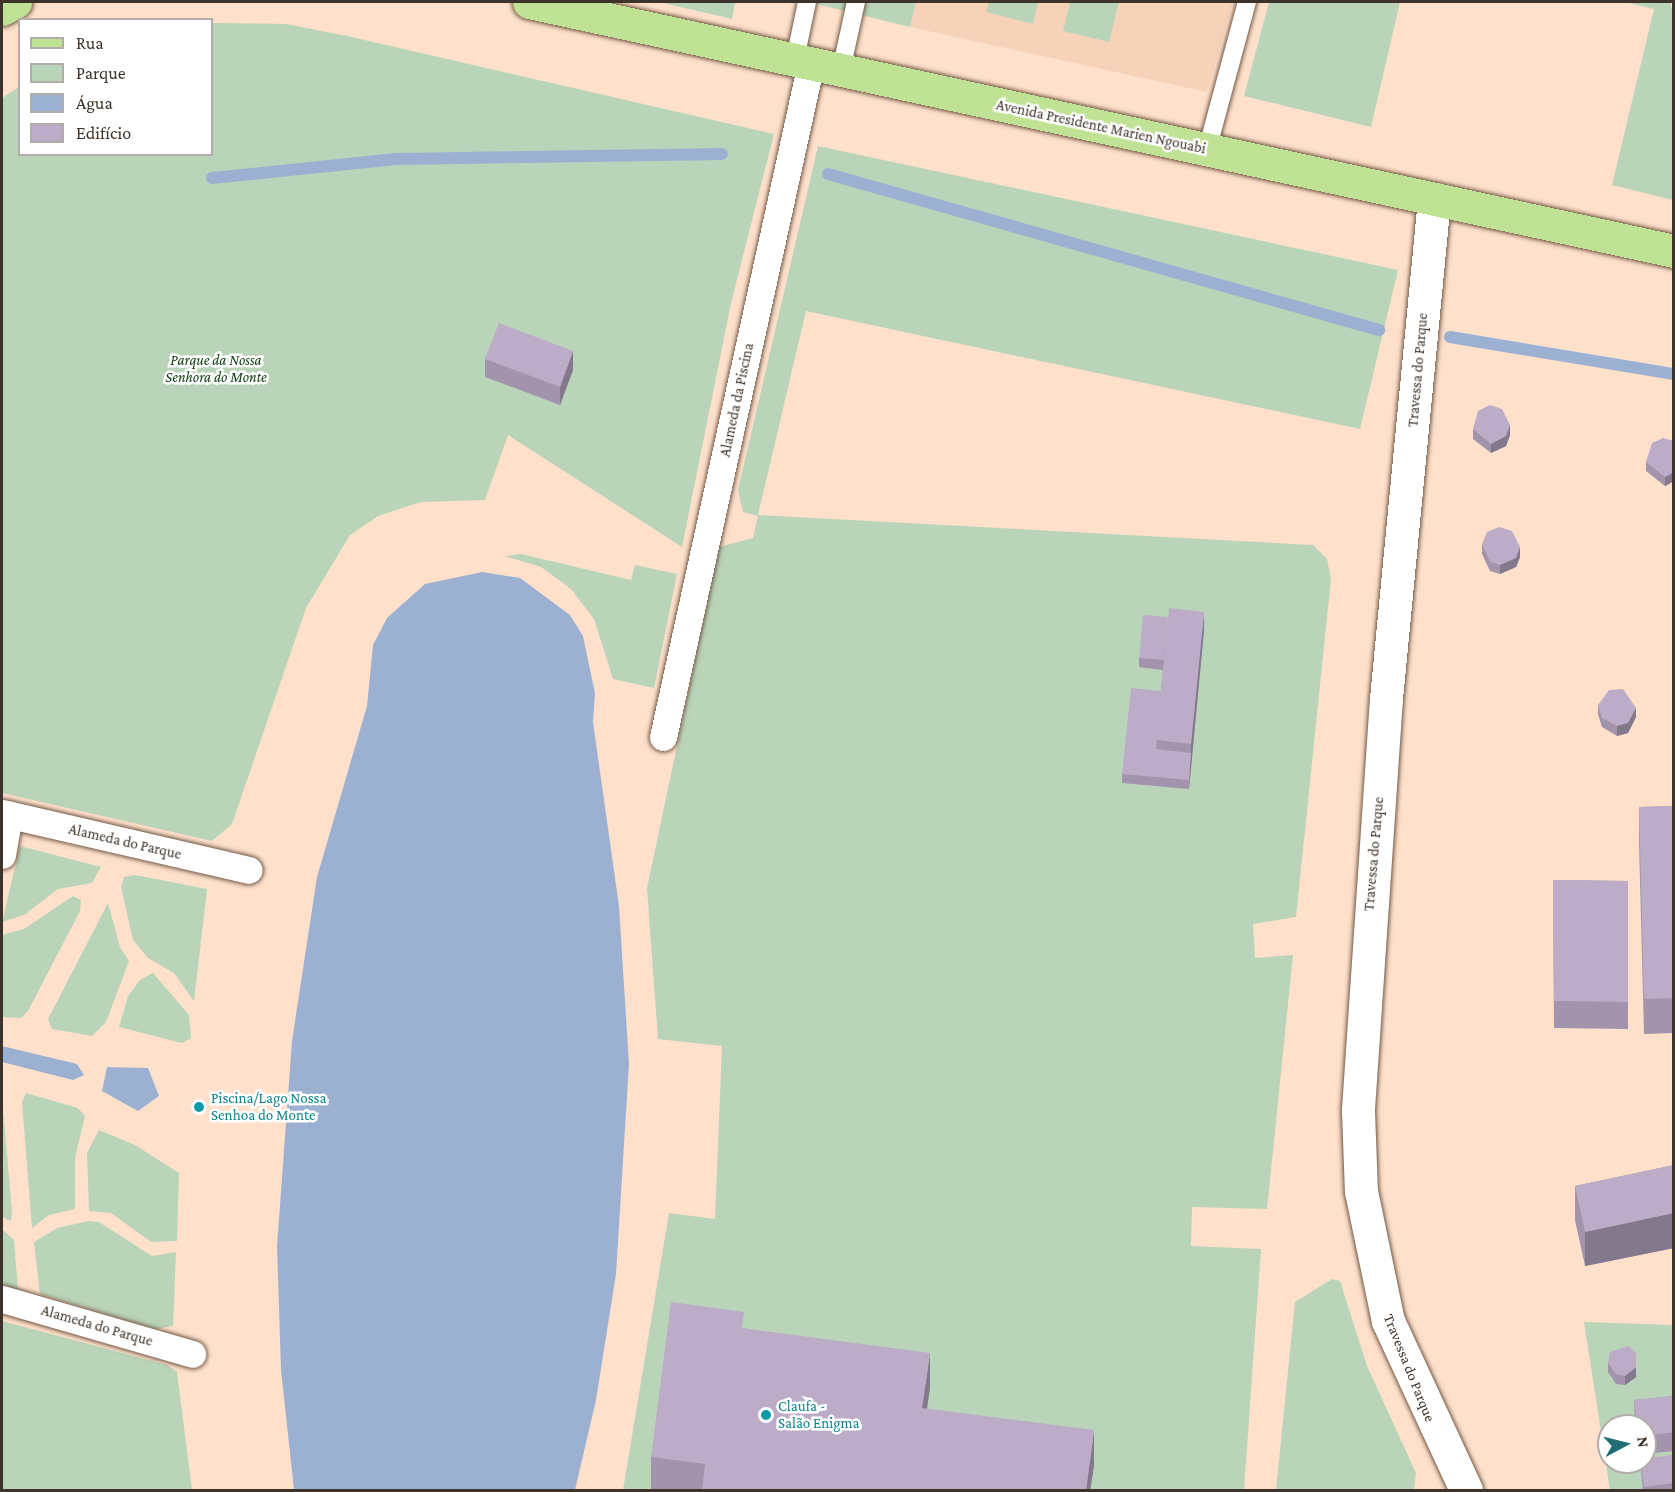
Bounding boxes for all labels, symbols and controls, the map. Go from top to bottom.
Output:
legend [18,18,213,156]
text: Rua [76,33,104,53]
text: Parque [76,63,126,83]
text: Água [76,93,113,113]
street label: Avenida Presidente Marien Ngouabi [995,96,1207,158]
text: Edifício [76,123,131,143]
street label: Travessa do Parque [1404,312,1432,428]
street label: Alameda da Piscina [716,341,758,459]
park label: Parque da Nossa Senhora do Monte [165,351,267,386]
street label: Travessa do Parque [1360,796,1388,912]
street label: Alameda do Parque [67,820,183,864]
place label: Piscina/Lago Nossa Senhoa do Monte [211,1089,326,1124]
marker: Piscina/Lago Nossa Senhoa do Monte [192,1100,206,1114]
street label: Alameda do Parque [39,1301,155,1351]
street label: Travessa do Parque [1379,1311,1439,1425]
place label: Claufa - Salão Enigma [778,1397,859,1432]
marker: Claufa - Salão Enigma [759,1408,773,1422]
north arrow [1597,1414,1657,1474]
text: N [1634,1436,1652,1448]

